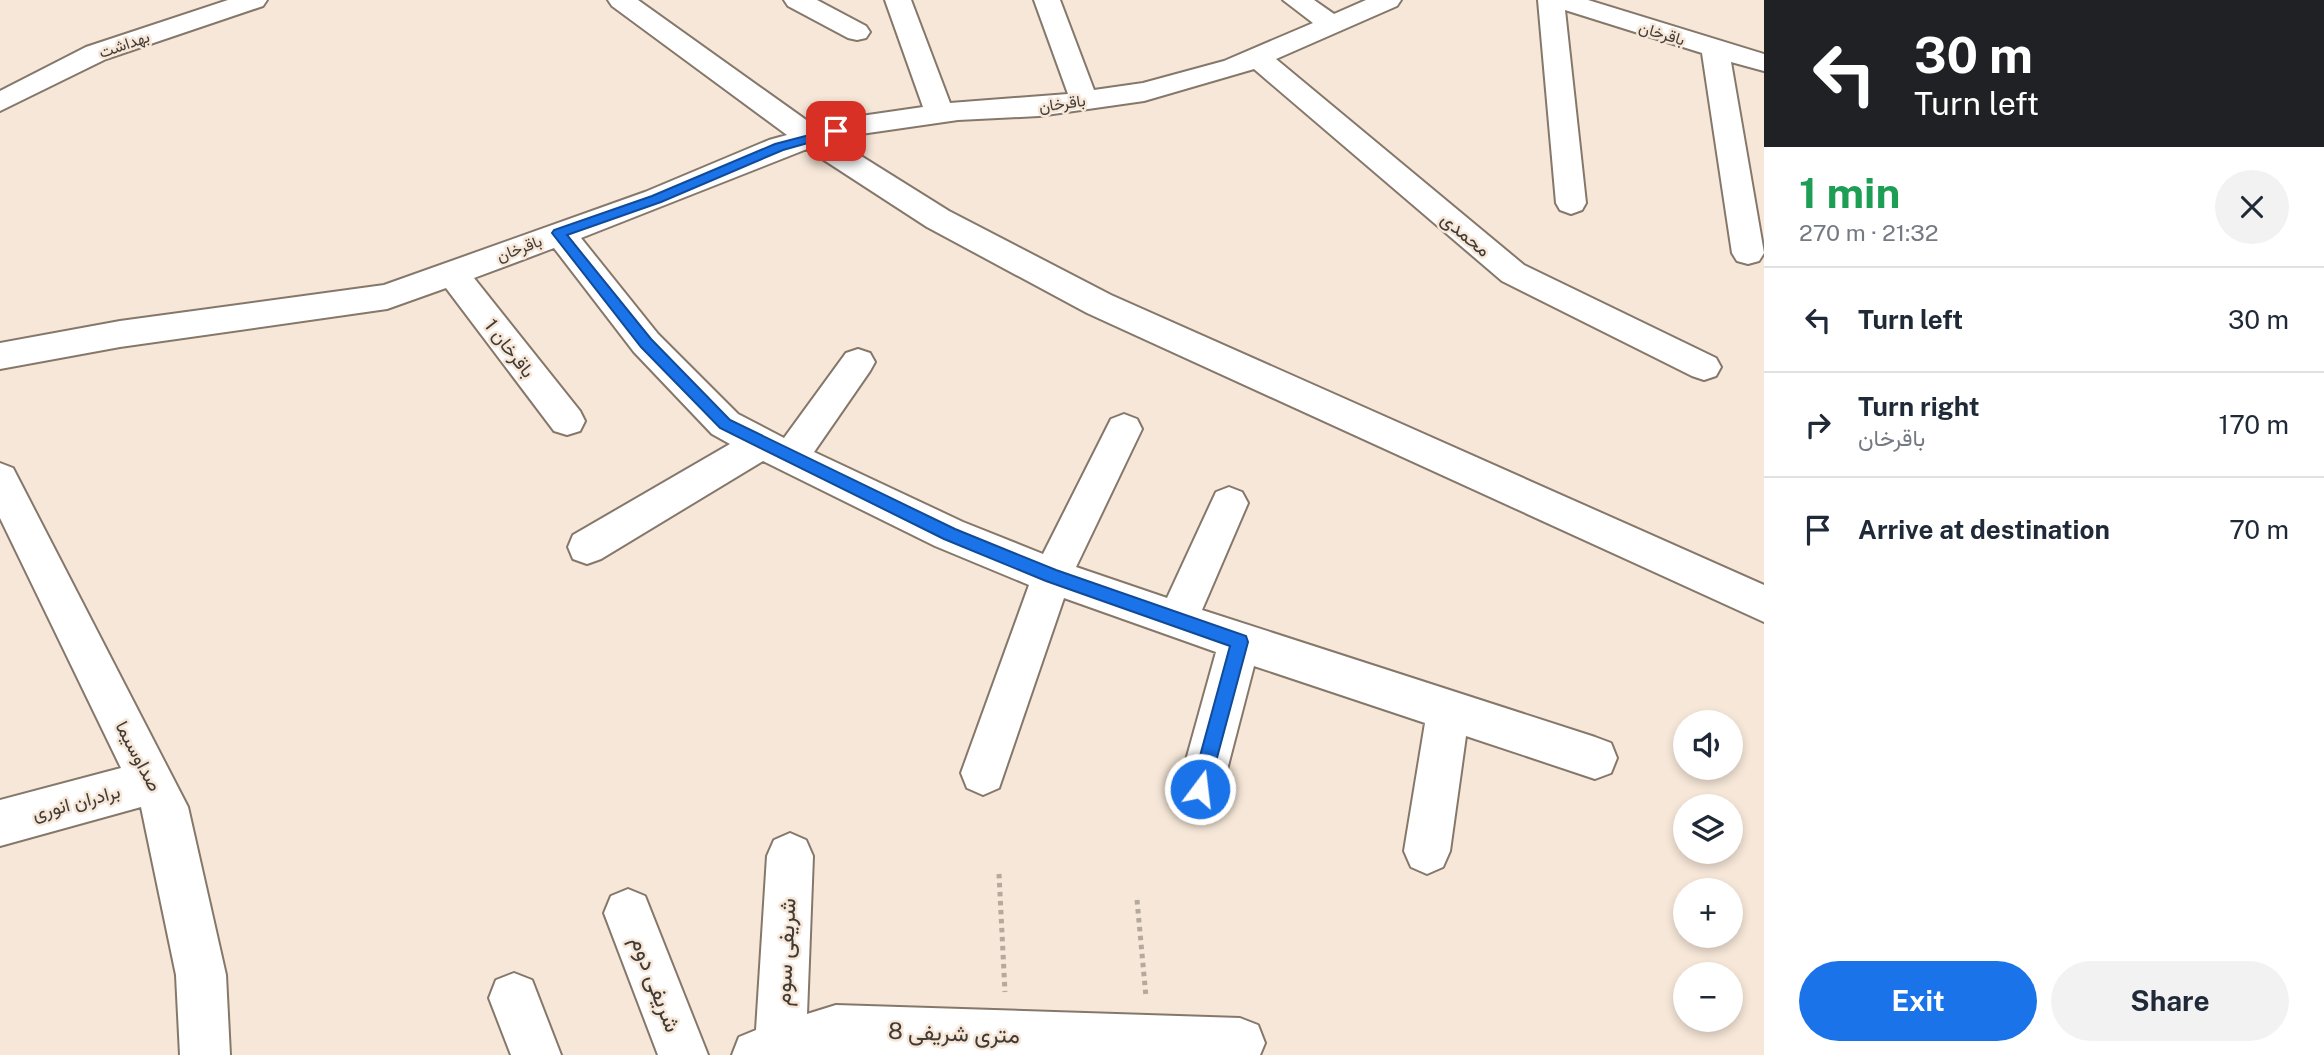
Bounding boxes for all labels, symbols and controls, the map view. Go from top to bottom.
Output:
street label: باقرخان [1636,18,1687,50]
text: 30 m [1914,26,2033,84]
street label: بهداشت [96,27,152,63]
icon: left [1799,28,1890,119]
text: Turn left [1914,85,2039,122]
street label: باقرخان [1038,91,1087,117]
pin [806,101,866,161]
icon: arrive [817,112,855,150]
text: 1 min [1799,168,1900,217]
button: close [2215,170,2289,244]
street label: محمدی [1436,207,1495,262]
text: 270 m · 21:32 [1799,219,1938,246]
street label: باقرخان [494,231,545,267]
icon: left [1799,301,1837,339]
text: Turn left [1858,304,1963,335]
text: 30 m [2228,304,2289,335]
street label: باقرخان 1 [480,314,540,382]
text: Turn right [1858,391,1980,422]
icon: right [1799,406,1837,444]
text: 170 m [2219,409,2289,440]
text: باقرخان [1858,424,1925,451]
icon: arrive [1799,511,1837,549]
text: Arrive at destination [1858,514,2110,545]
text: 70 m [2229,514,2289,545]
map controls [1673,710,1743,1032]
button: sound [1673,710,1743,780]
street label: صداوسیما [110,717,167,795]
position arrow [1163,752,1237,826]
street label: برادران انوری [29,780,123,825]
button: layers [1673,794,1743,864]
button: + [1673,878,1743,948]
street label: شریفی سوم [768,897,803,1007]
street label: شریفی دوم [624,932,687,1037]
button: Exit [1799,961,2037,1041]
button: Share [2051,961,2289,1041]
button: − [1673,962,1743,1032]
street label: 8 متری شریفی [887,1017,1021,1050]

